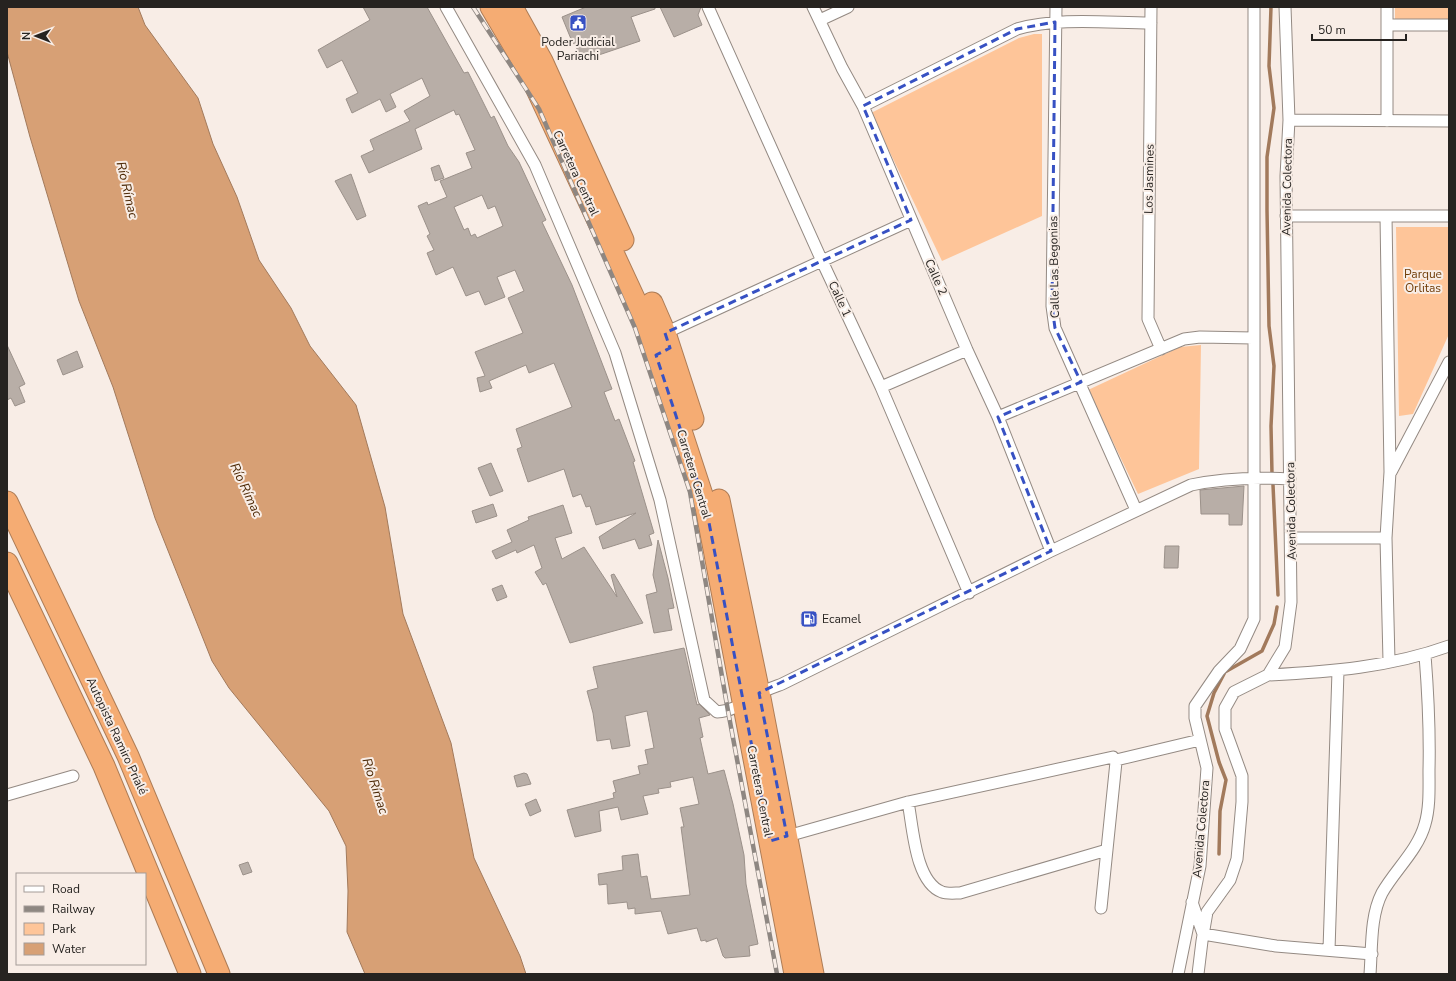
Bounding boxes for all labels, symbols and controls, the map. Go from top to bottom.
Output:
public building icon: Poder Judicial Pariachi [568,13,588,33]
north arrow [16,16,56,56]
scale bar [1312,16,1406,42]
text: 50 m [1318,22,1346,38]
text: N [19,32,34,40]
place label: Poder Judicial Pariachi [541,34,615,64]
street label: Carretera Central [549,128,603,219]
street label: Avenida Colectora [1278,138,1296,236]
street label: Los Jasmines [1140,144,1158,214]
water label: Río Rímac [112,160,143,221]
street label: Calle Las Begonias [1045,215,1063,318]
street label: Calle 2 [921,256,951,298]
park label: Parque Orlitas [1404,266,1442,296]
street label: Calle 1 [825,278,855,320]
street label: Carretera Central [673,427,715,521]
water label: Río Rímac [226,460,267,521]
street label: Avenida Colectora [1282,462,1300,560]
fuel station icon: Ecamel [799,609,819,629]
place label: Ecamel [822,611,861,627]
street label: Autopista Ramiro Prialé [83,675,151,797]
street label: Carretera Central [743,744,777,838]
water label: Río Rímac [357,756,393,817]
street label: Avenida Colectora [1189,779,1213,879]
legend [16,873,146,965]
text: Road [52,881,80,897]
text: Railway [52,901,96,917]
text: Park [52,921,77,937]
text: Water [52,941,86,957]

